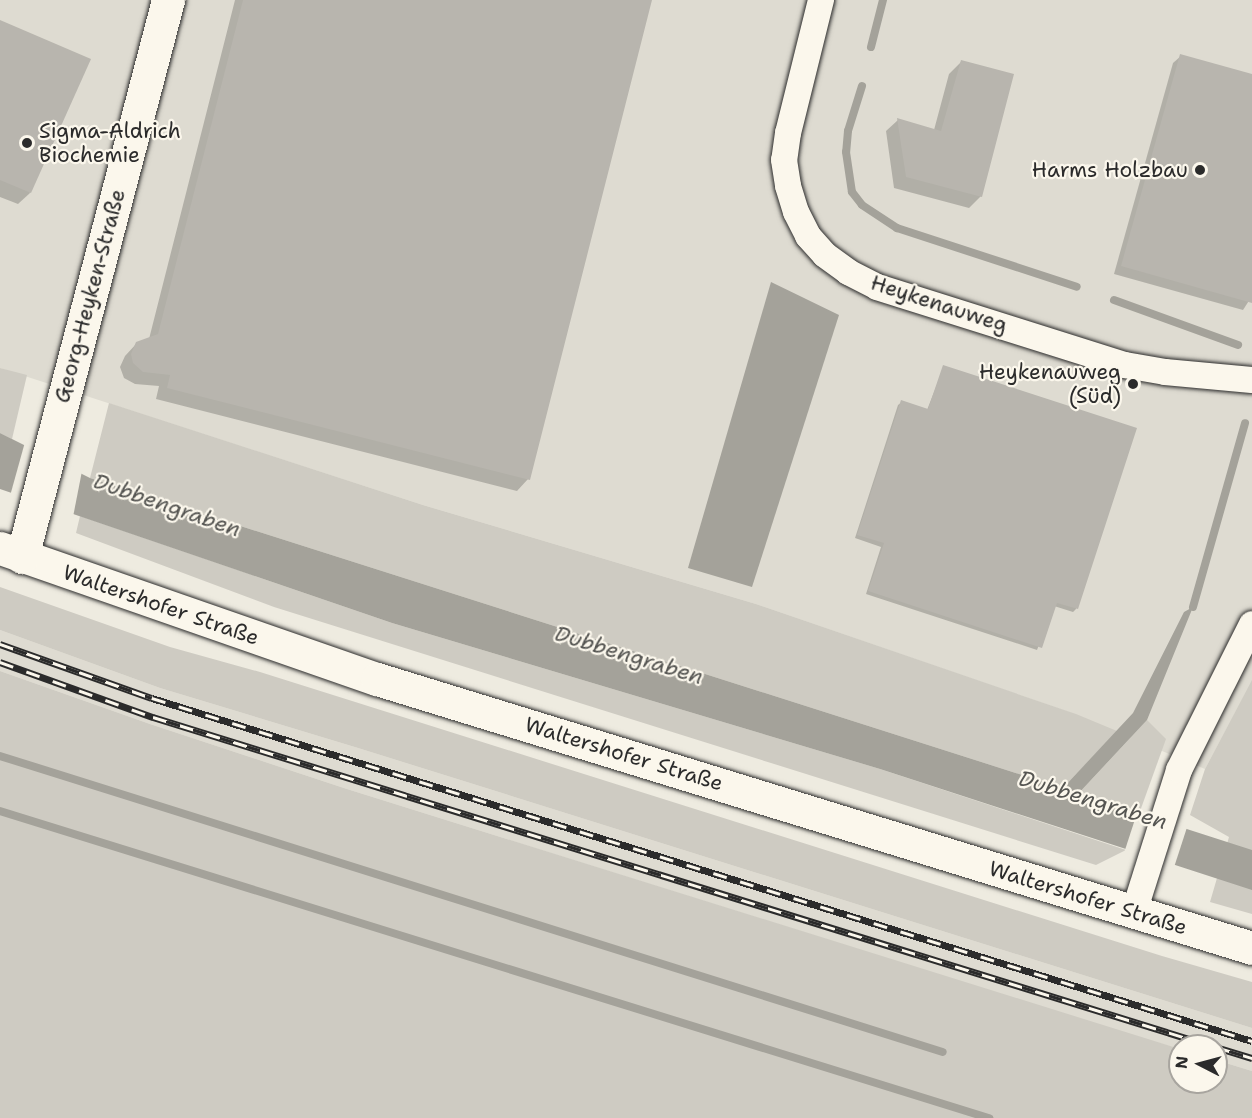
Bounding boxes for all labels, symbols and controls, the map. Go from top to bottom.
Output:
place label: Sigma-Aldrich Biochemie [39,118,181,168]
marker: Sigma-Aldrich Biochemie [20,136,34,150]
place label: Harms Holzbau [1032,157,1188,183]
marker: Harms Holzbau [1193,163,1207,177]
street label: Georg-Heyken-Straße [49,186,131,406]
street label: Heykenauweg [868,270,1010,338]
place label: Heykenauweg (Süd) [979,359,1121,409]
marker: Heykenauweg (Süd) [1126,377,1140,391]
water label: Dubbengraben [90,467,244,543]
street label: Waltershofer Straße [60,560,262,650]
water label: Dubbengraben [551,620,707,690]
street label: Waltershofer Straße [522,712,726,796]
water label: Dubbengraben [1015,765,1171,835]
street label: Waltershofer Straße [986,856,1190,940]
north arrow [1168,1034,1228,1094]
text: N [1170,1055,1193,1070]

